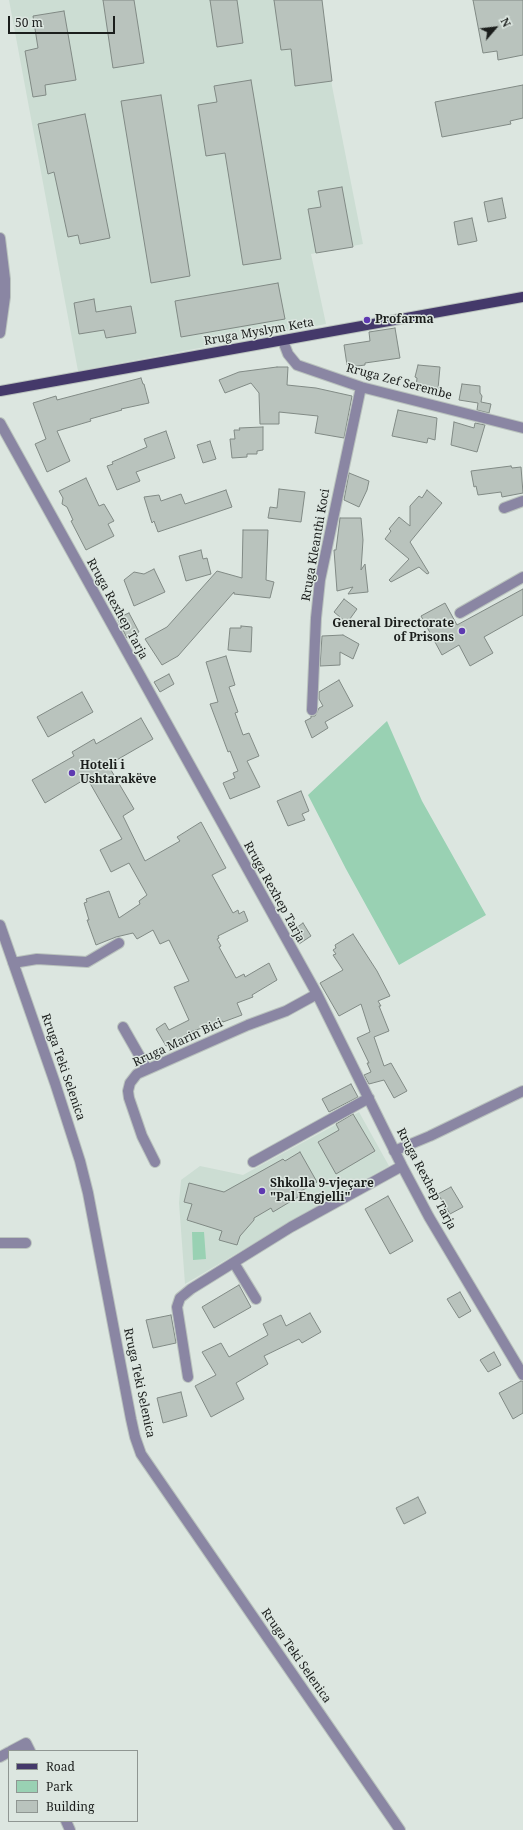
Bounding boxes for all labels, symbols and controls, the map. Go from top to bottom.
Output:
scale bar [10,8,117,34]
north arrow [475,8,515,48]
text: 50 m [15,14,43,31]
text: N [497,15,515,29]
place label: Profarma [375,313,434,327]
street label: Rruga Myslym Keta [203,315,315,349]
marker: Profarma [362,315,372,325]
street label: Rruga Zef Serembe [345,361,453,403]
street label: Rruga Kleanthi Koci [299,488,333,602]
street label: Rruga Rexhep Tarja [83,556,151,662]
place label: General Directorate of Prisons [332,617,454,645]
marker: General Directorate of Prisons [457,626,467,636]
place label: Hoteli i Ushtarakëve [80,759,156,787]
marker: Hoteli i Ushtarakëve [67,768,77,778]
street label: Rruga Rexhep Tarja [240,839,308,945]
street label: Rruga Teki Selenica [38,1012,88,1122]
street label: Rruga Marin Bici [131,1016,225,1070]
street label: Rruga Rexhep Tarja [393,1126,459,1232]
place label: Shkolla 9-vjeçare "Pal Engjelli" [270,1177,374,1205]
marker: Shkolla 9-vjeçare "Pal Engjelli" [257,1186,267,1196]
street label: Rruga Teki Selenica [120,1327,158,1439]
street label: Rruga Teki Selenica [258,1606,334,1706]
legend [8,1750,138,1822]
text: Road [46,1758,75,1775]
text: Park [46,1778,73,1795]
text: Building [46,1798,94,1815]

